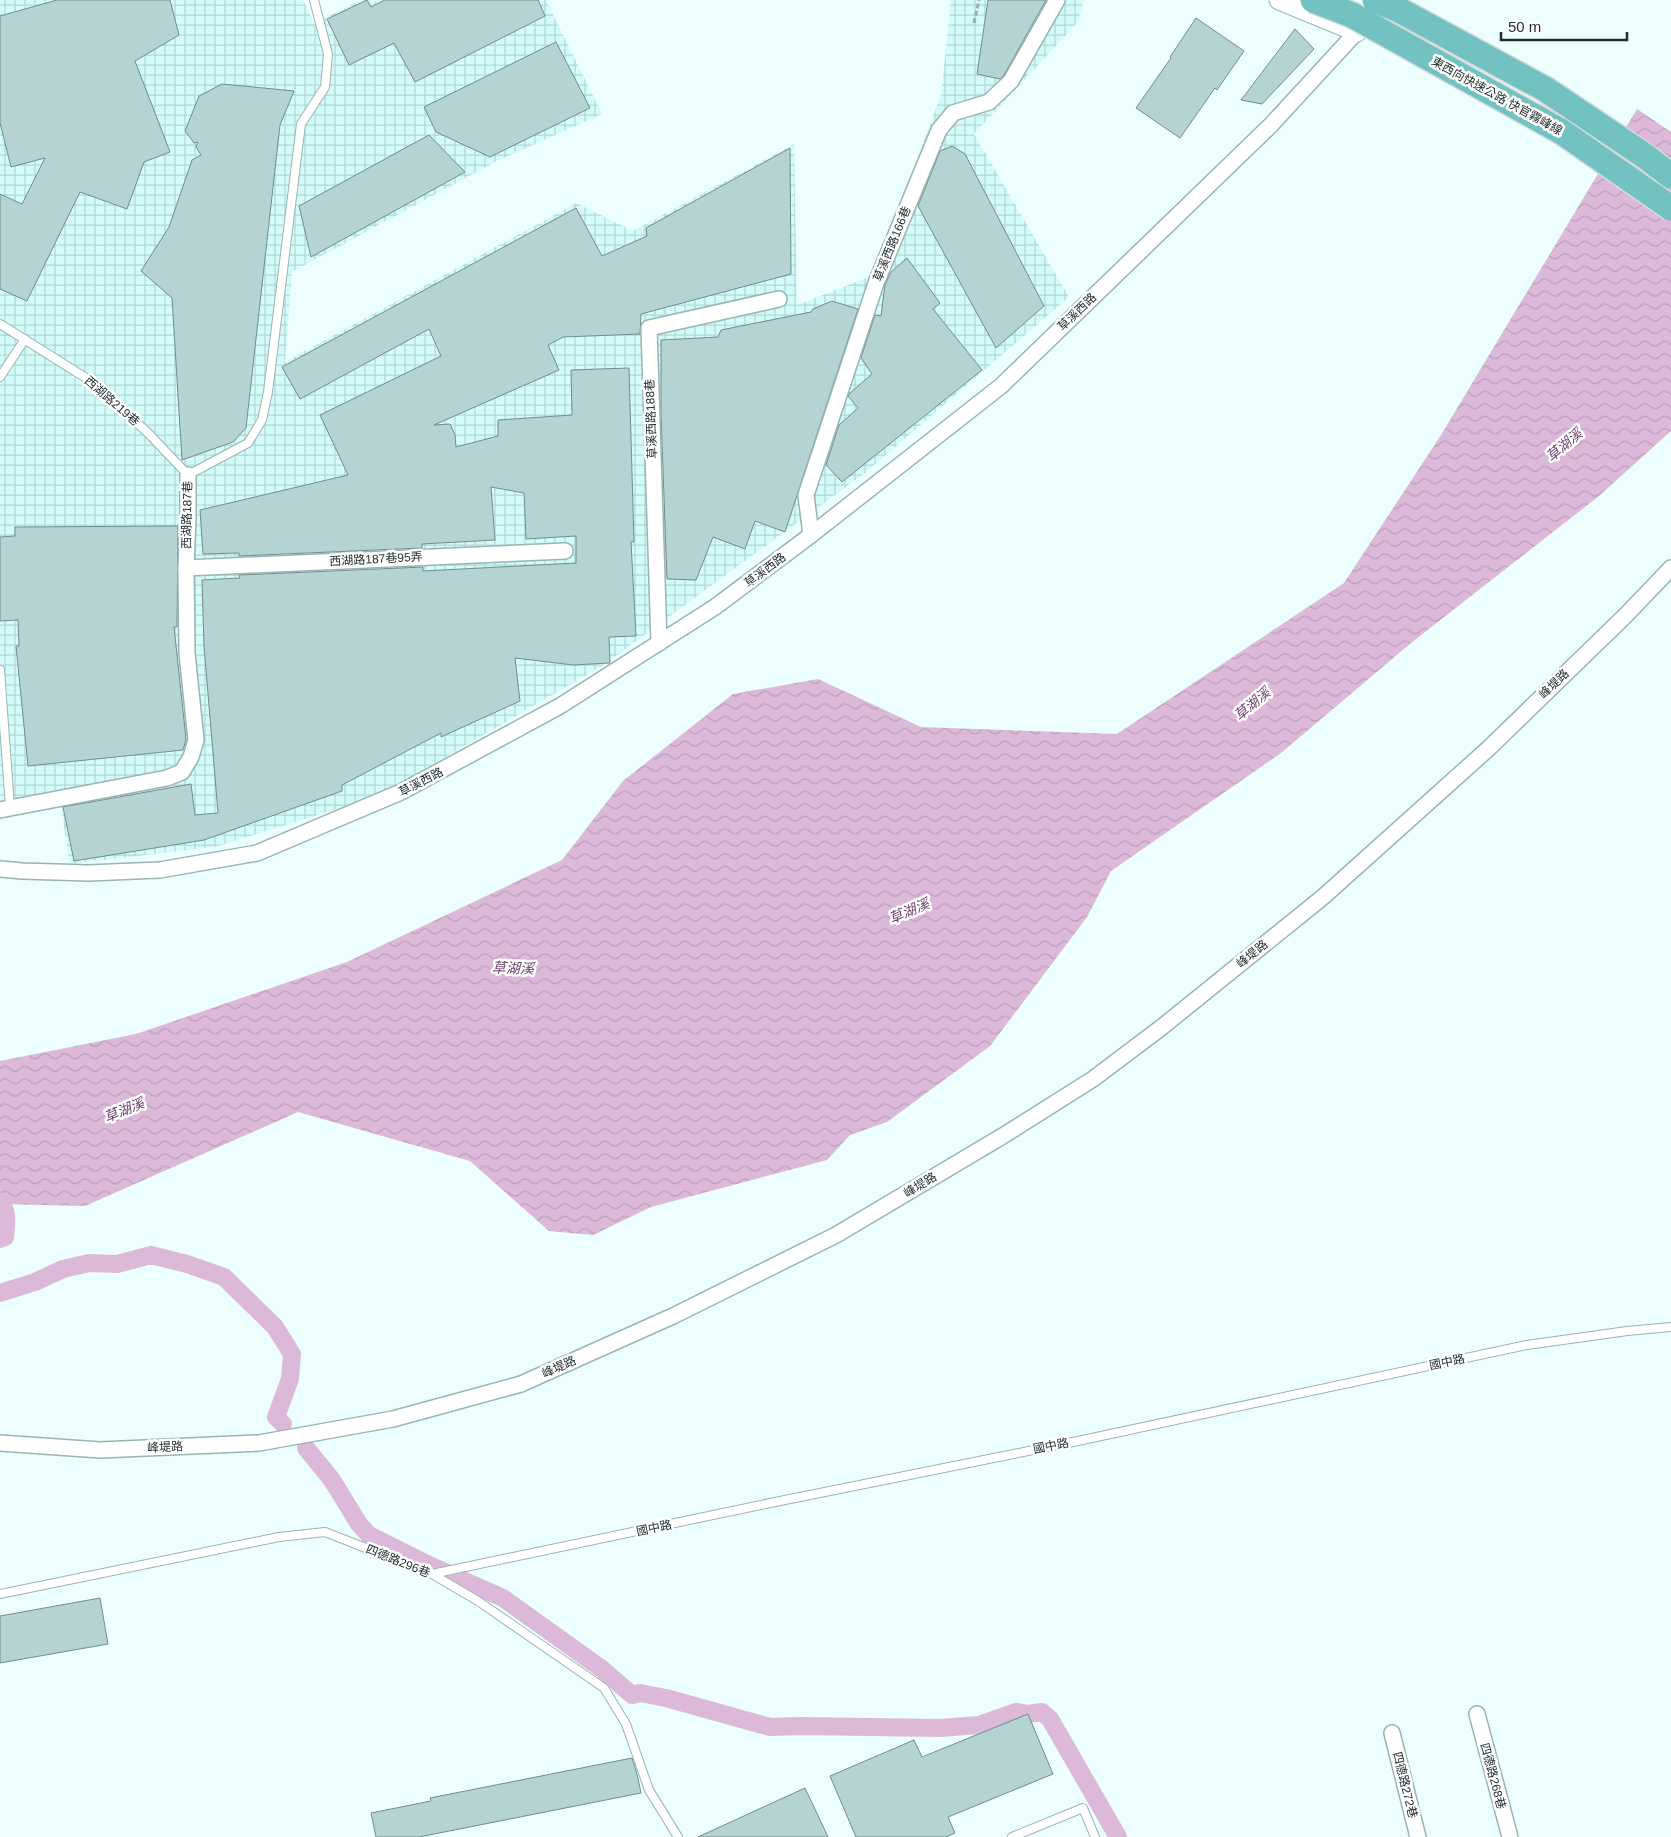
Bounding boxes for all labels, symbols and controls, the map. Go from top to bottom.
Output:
scale bar [1501,10,1627,42]
text: 50 m [1508,18,1541,35]
street label: 東西向快速公路 快官霧峰線 [1429,54,1565,138]
street label: 草溪西路166巷 [871,204,913,284]
street label: 草溪西路 [1055,290,1099,334]
street label: 西湖路219巷 [82,373,142,429]
street label: 草溪西路188巷 [643,379,659,459]
water label: 草湖溪 [1543,424,1587,465]
street label: 西湖路187巷 [179,481,195,549]
street label: 西湖路187巷95弄 [329,550,423,568]
street label: 草溪西路 [742,550,788,590]
street label: 峰堤路 [1536,666,1572,702]
water label: 草湖溪 [1231,683,1275,724]
street label: 草溪西路 [396,765,446,799]
water label: 草湖溪 [887,895,933,927]
street label: 峰堤路 [1234,937,1270,971]
water label: 草湖溪 [492,959,536,977]
water label: 草湖溪 [102,1094,148,1125]
street label: 峰堤路 [901,1170,939,1200]
street label: 國中路 [1428,1351,1466,1373]
street label: 峰堤路 [540,1353,578,1381]
street label: 國中路 [1032,1436,1070,1456]
street label: 峰堤路 [147,1439,183,1455]
street label: 國中路 [635,1517,673,1539]
street label: 四德路296巷 [364,1542,432,1580]
street label: 四德路268巷 [1477,1741,1509,1811]
street label: 四德路272巷 [1390,1750,1420,1820]

